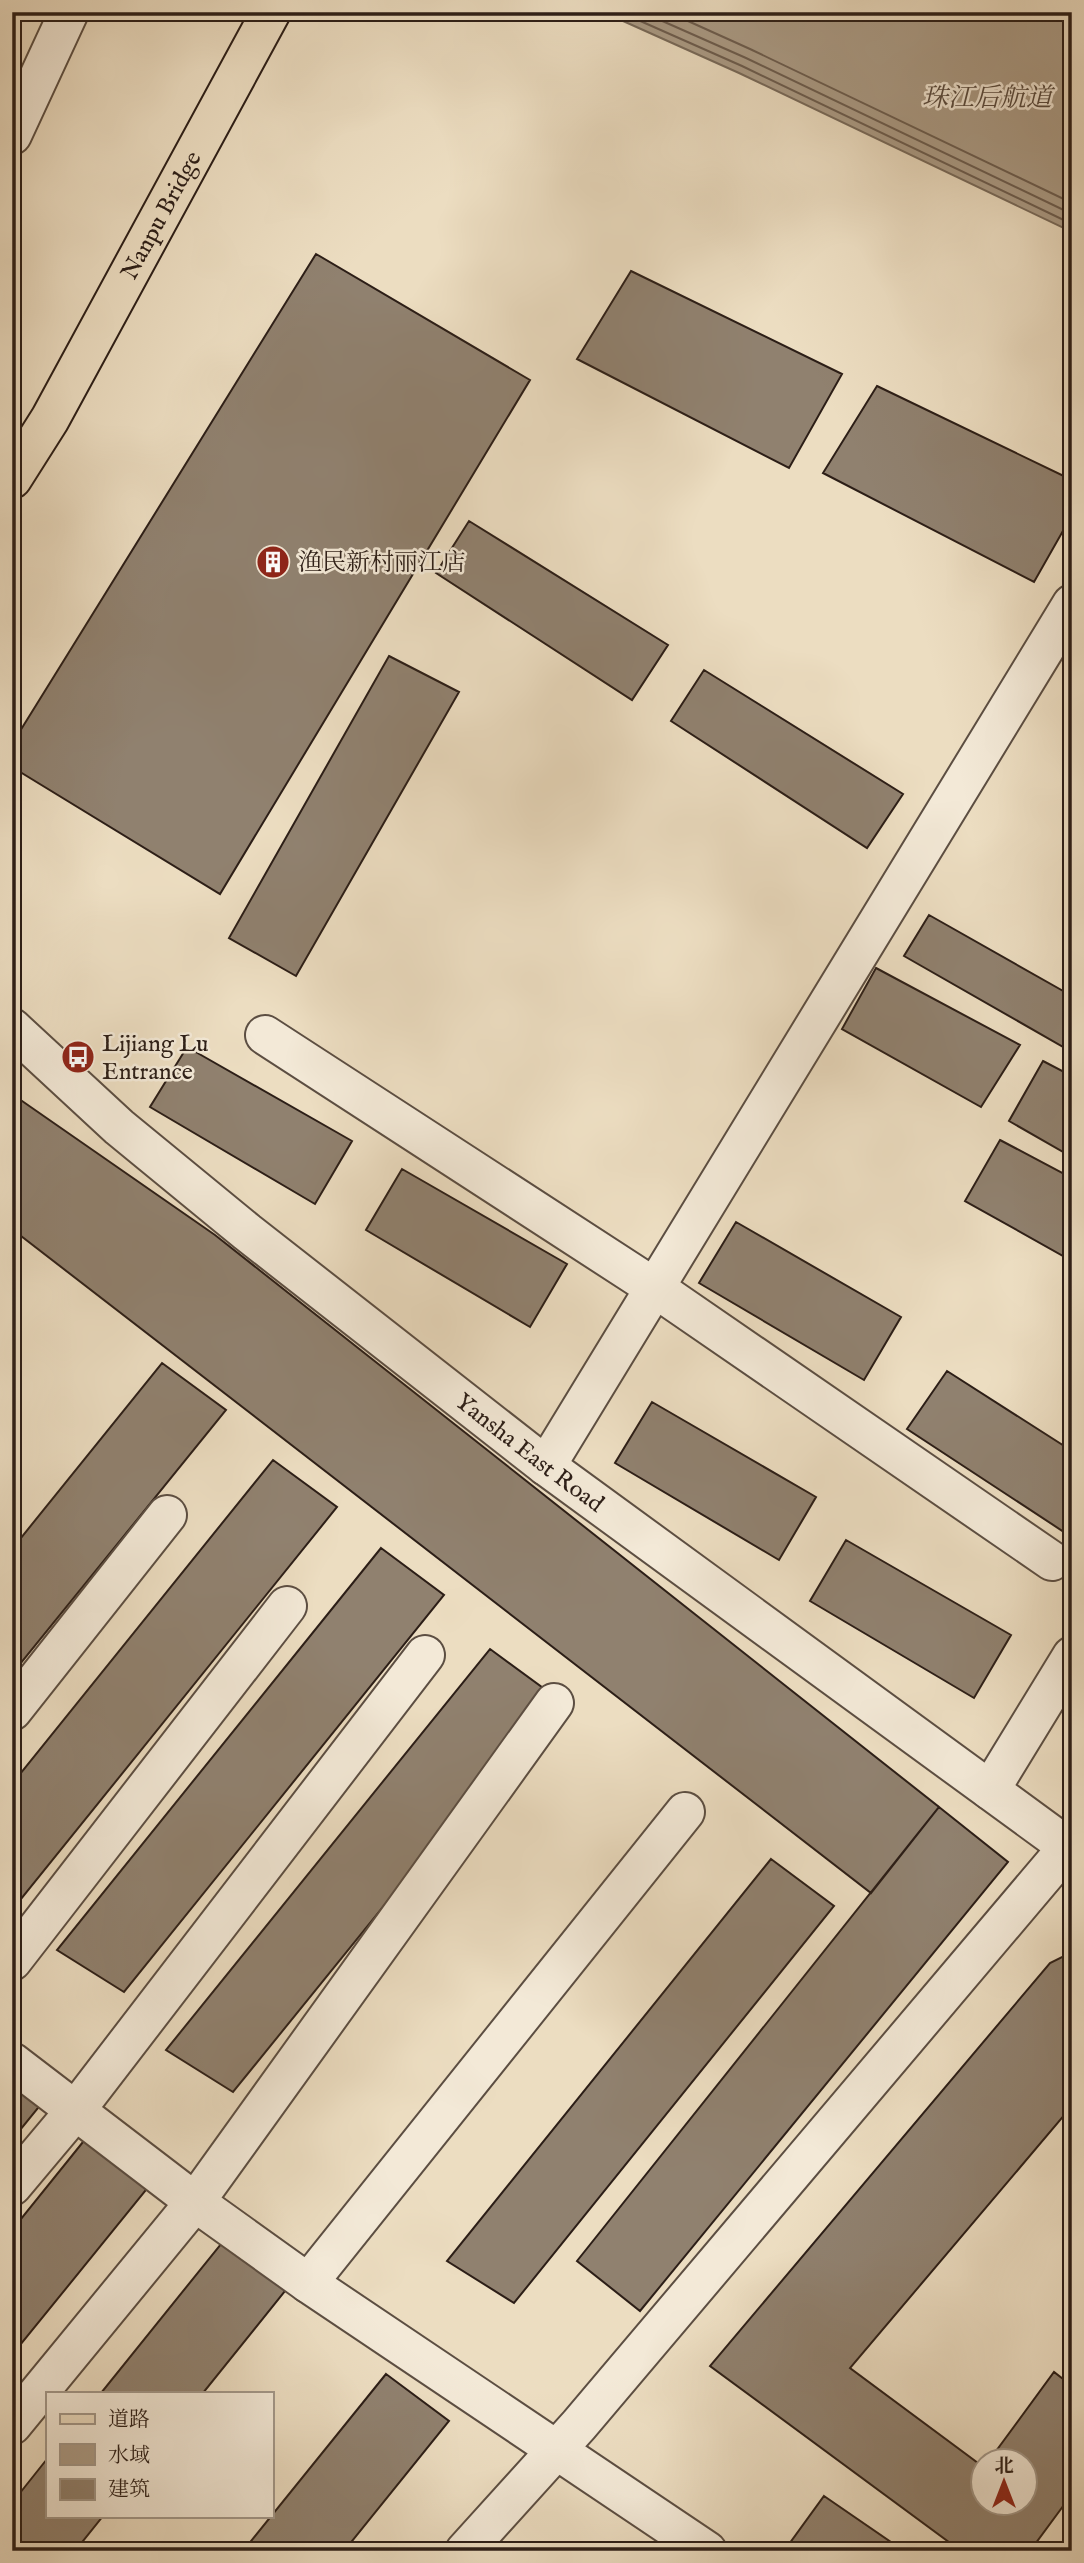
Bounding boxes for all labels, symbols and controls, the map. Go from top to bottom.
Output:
water label: 珠江后航道 [922,82,1056,115]
street label: Nanpu Bridge [115,146,209,286]
building icon: 渔民新村丽江店 [254,543,292,581]
place label: 渔民新村丽江店 [298,548,466,579]
place label: Lijiang Lu Entrance [102,1029,208,1088]
bus stop icon: Lijiang Lu Entrance [59,1038,97,1076]
street label: Yansha East Road [449,1387,610,1520]
legend [46,2392,273,2518]
text: 道路 [108,2407,150,2434]
text: 水域 [108,2443,150,2470]
north arrow [968,2448,1038,2518]
text: 北 [994,2455,1014,2479]
text: 建筑 [108,2477,150,2504]

